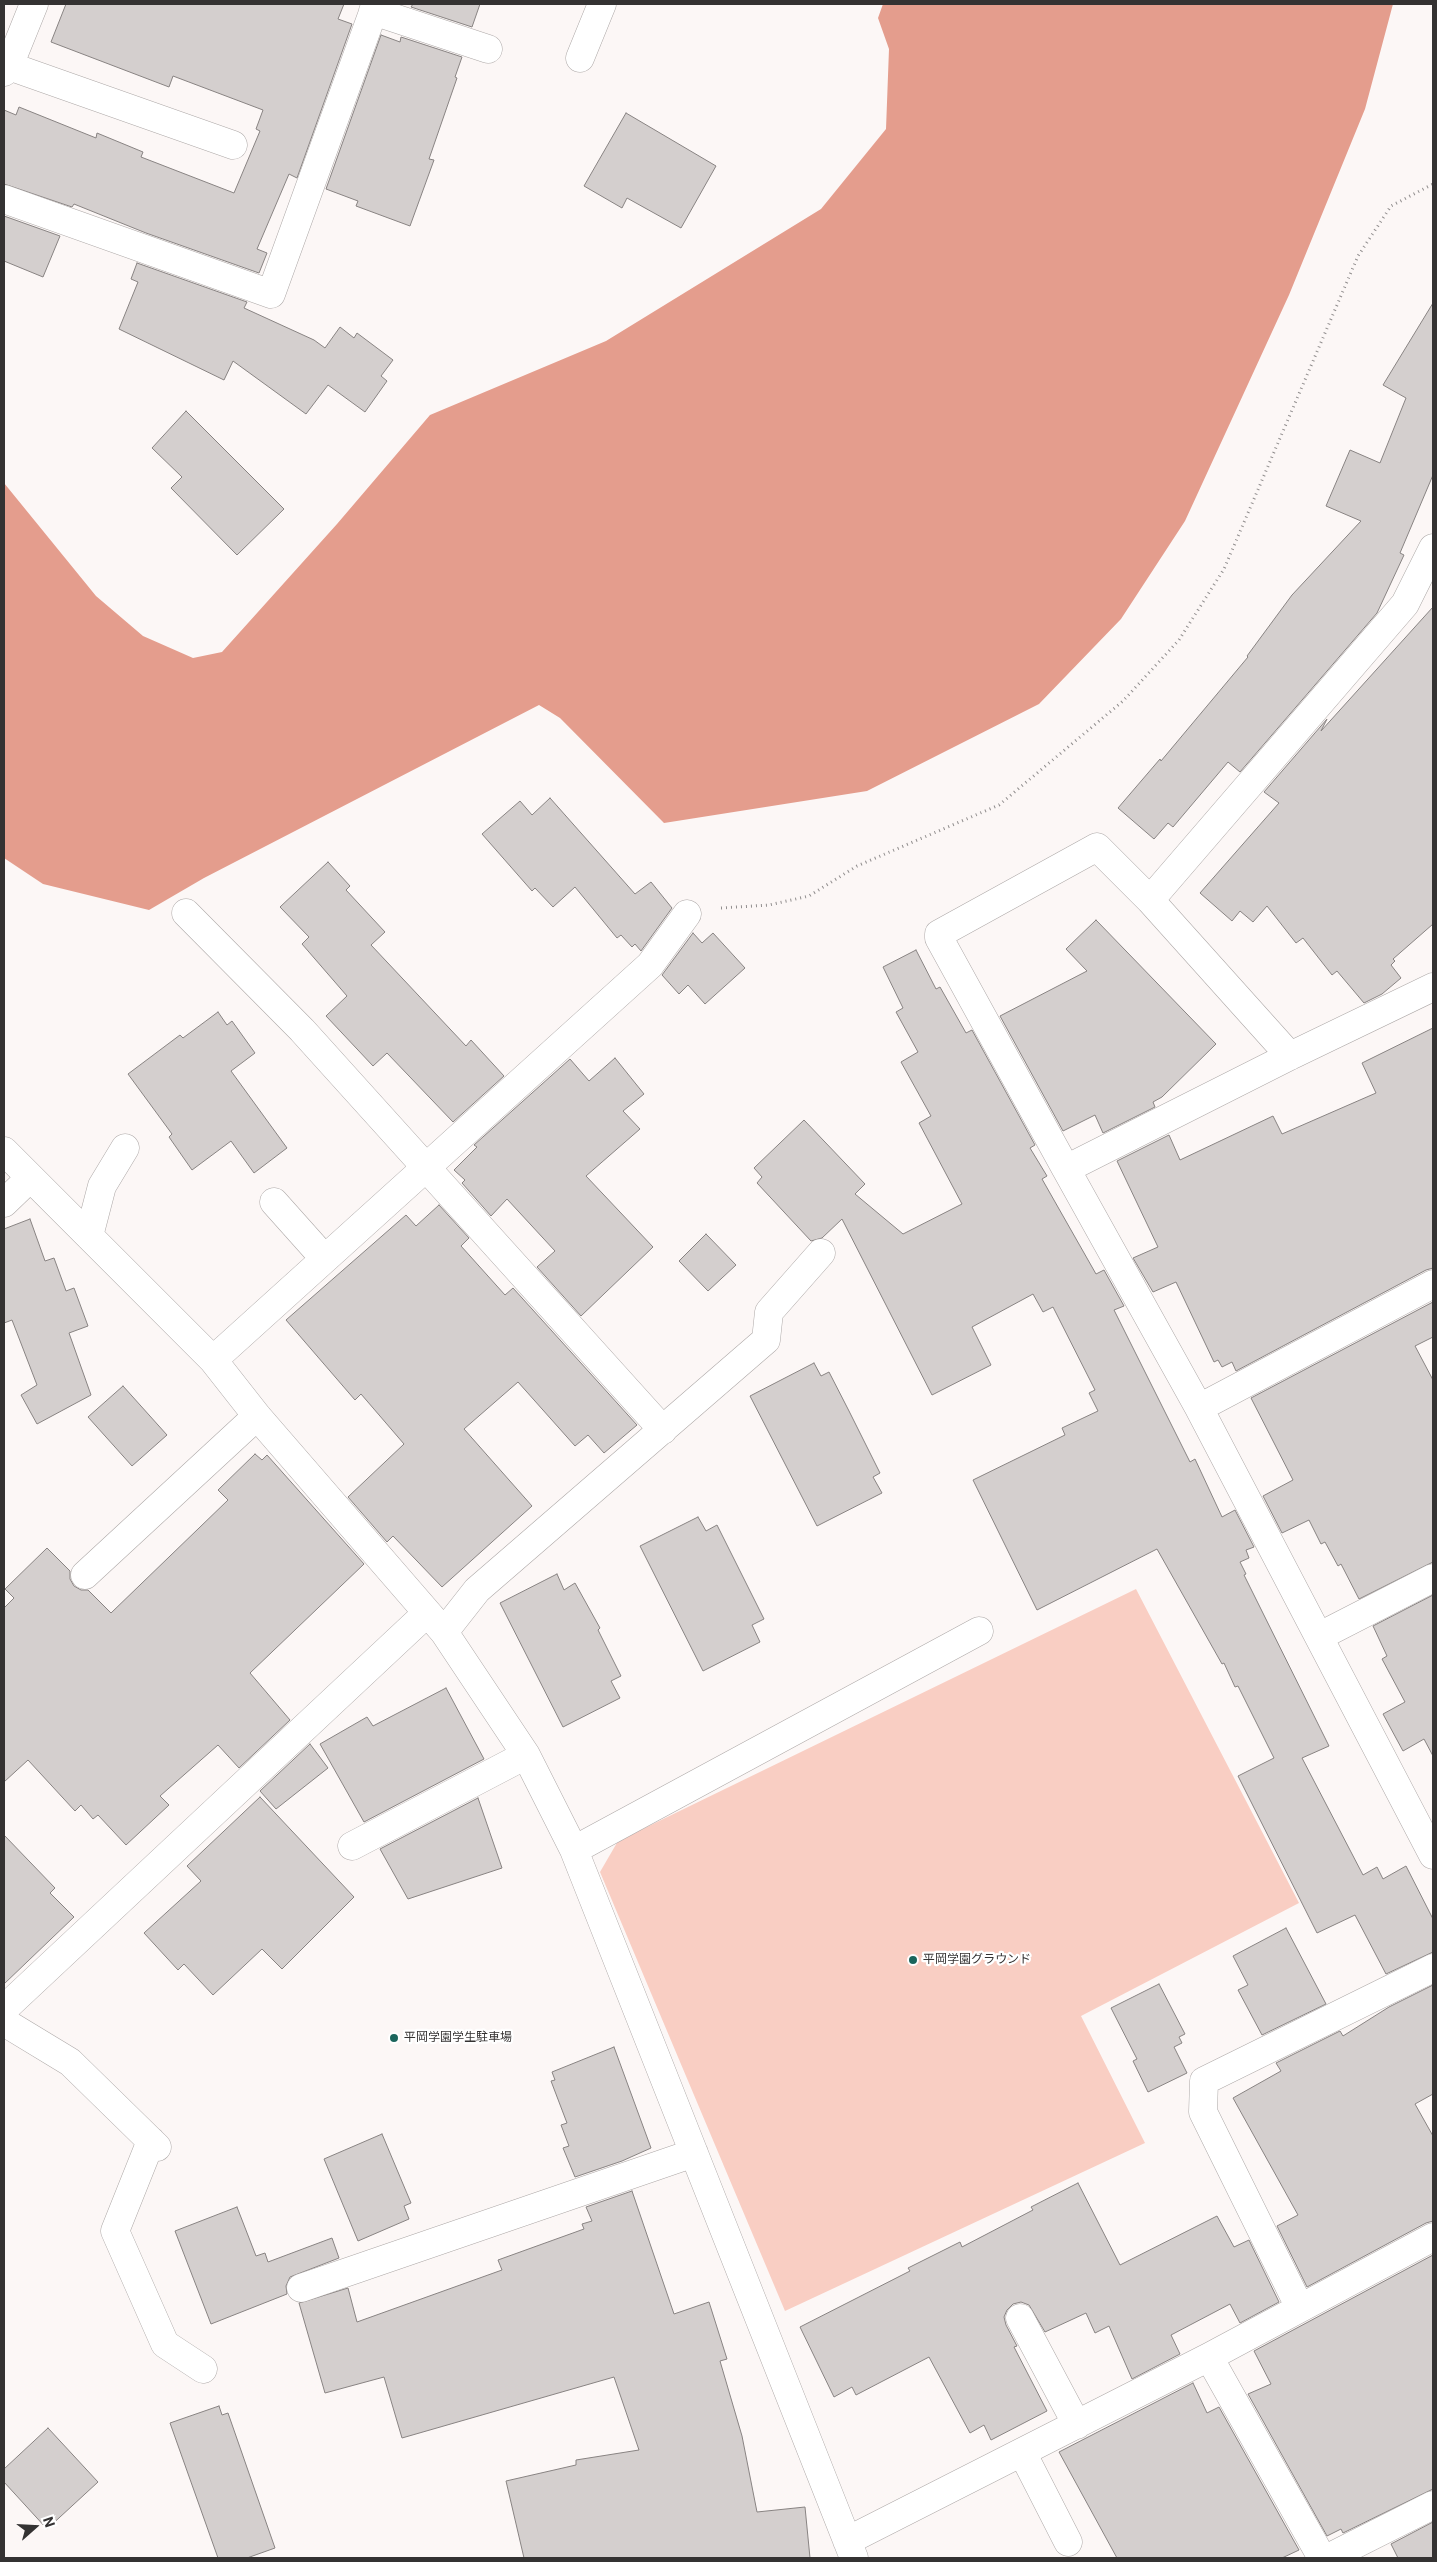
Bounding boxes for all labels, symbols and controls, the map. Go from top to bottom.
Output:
place label: 平岡学園グラウンド [923,1953,1031,1967]
marker: 平岡学園グラウンド [907,1954,919,1966]
place label: 平岡学園学生駐車場 [404,2031,512,2045]
marker: 平岡学園学生駐車場 [388,2032,400,2044]
north arrow [10,2502,60,2552]
text: N [40,2515,58,2529]

